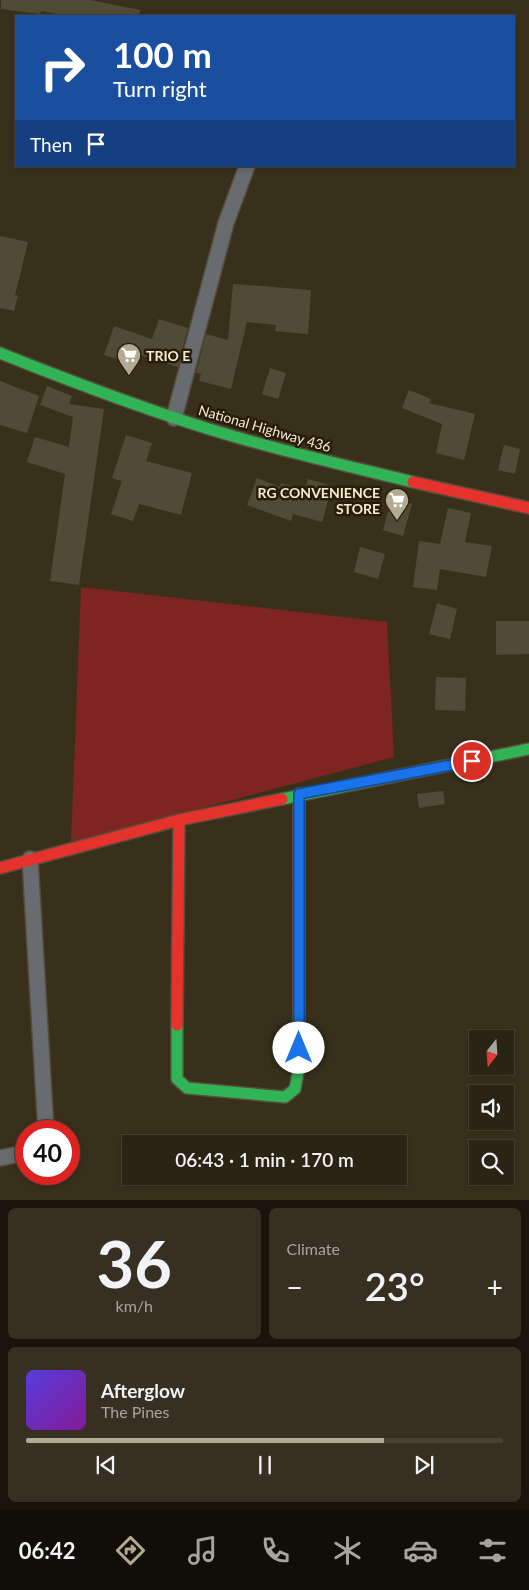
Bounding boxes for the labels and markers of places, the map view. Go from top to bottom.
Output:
supermarket icon: TRIO E [116,342,142,376]
place label: TRIO E [146,347,190,364]
place label: RG CONVENIENCE STORE [258,484,380,517]
supermarket icon: RG CONVENIENCE STORE [384,487,410,521]
pin [451,740,493,782]

